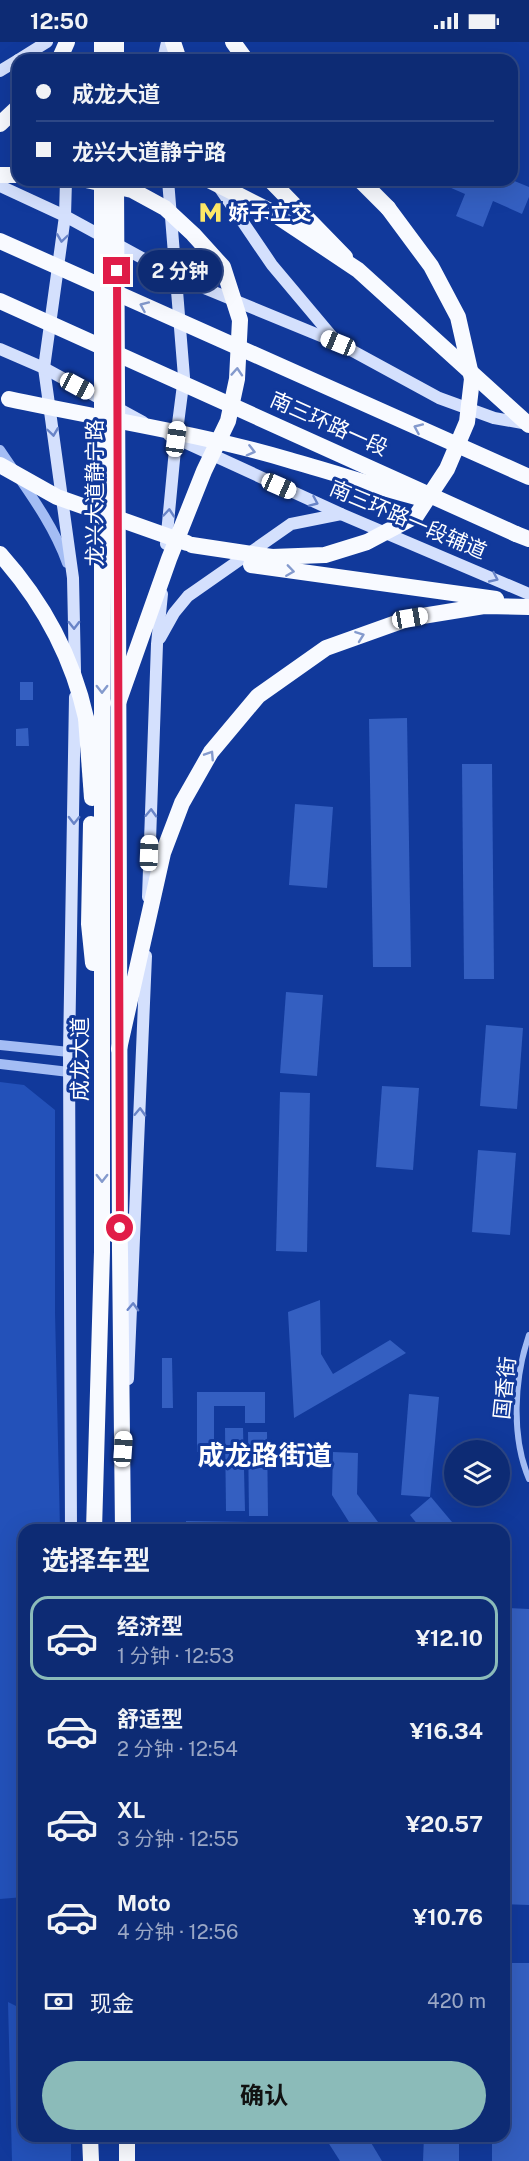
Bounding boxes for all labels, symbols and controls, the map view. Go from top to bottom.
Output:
text: 12:50 [30,8,88,34]
text: 成龙大道 [72,81,160,107]
text: 龙兴大道静宁路 [72,139,226,165]
metro station icon: 娇子立交 [197,200,223,226]
place label: 娇子立交 [228,200,312,225]
one-way arrow [56,234,68,243]
callout: 2 分钟 [138,250,222,292]
route end [103,257,130,284]
text: 2 分钟 [151,259,209,283]
one-way arrow [139,301,150,313]
car [318,328,358,358]
one-way arrow [230,367,243,377]
car [57,370,97,402]
street label: 南三环路一段 [267,386,392,461]
street label: 龙兴大道静宁路 [82,420,107,567]
car [165,420,187,458]
one-way arrow [413,423,424,435]
one-way arrow [46,427,59,436]
one-way arrow [246,443,256,456]
car [259,470,299,502]
street label: 南三环路一段辅道 [326,475,490,564]
one-way arrow [308,494,319,506]
one-way arrow [162,509,175,518]
one-way arrow [286,564,295,576]
one-way arrow [487,570,498,582]
car [391,606,429,630]
one-way arrow [68,621,80,630]
one-way arrow [354,631,365,643]
one-way arrow [96,684,108,693]
one-way arrow [203,751,214,762]
one-way arrow [144,808,157,817]
one-way arrow [67,816,80,825]
car [139,835,159,871]
street label: 成龙大道 [67,1017,92,1101]
one-way arrow [133,1108,146,1117]
one-way arrow [96,1173,108,1182]
route start [106,1214,133,1241]
one-way arrow [126,1303,139,1312]
street label: 国香街 [489,1355,520,1421]
car [113,1430,133,1468]
district label: 成龙路街道 [198,1439,333,1471]
map controls [444,1440,510,1506]
button: layers [444,1440,510,1506]
text: 选择车型 [42,1544,150,1576]
icon: car [45,1611,99,1665]
text: 经济型 [117,1613,183,1639]
text: ¥12.10 [416,1625,483,1651]
text: 1 分钟 · 12:53 [117,1644,234,1668]
icon: car [45,1704,99,1758]
text: 舒适型 [117,1706,183,1732]
text: ¥16.34 [410,1718,483,1744]
text: 2 分钟 · 12:54 [117,1737,238,1761]
icon: car [45,1797,99,1851]
text: XL [117,1797,145,1823]
text: ¥20.57 [406,1811,483,1837]
text: 3 分钟 · 12:55 [117,1827,239,1851]
icon: car [45,1890,99,1944]
text: Moto [117,1890,171,1916]
text: ¥10.76 [413,1904,483,1930]
text: 4 分钟 · 12:56 [117,1920,238,1944]
icon: cash [42,1985,75,2018]
text: 420 m [427,1989,486,2013]
text: 现金 [90,1990,134,2016]
button: 确认 [42,2061,486,2130]

